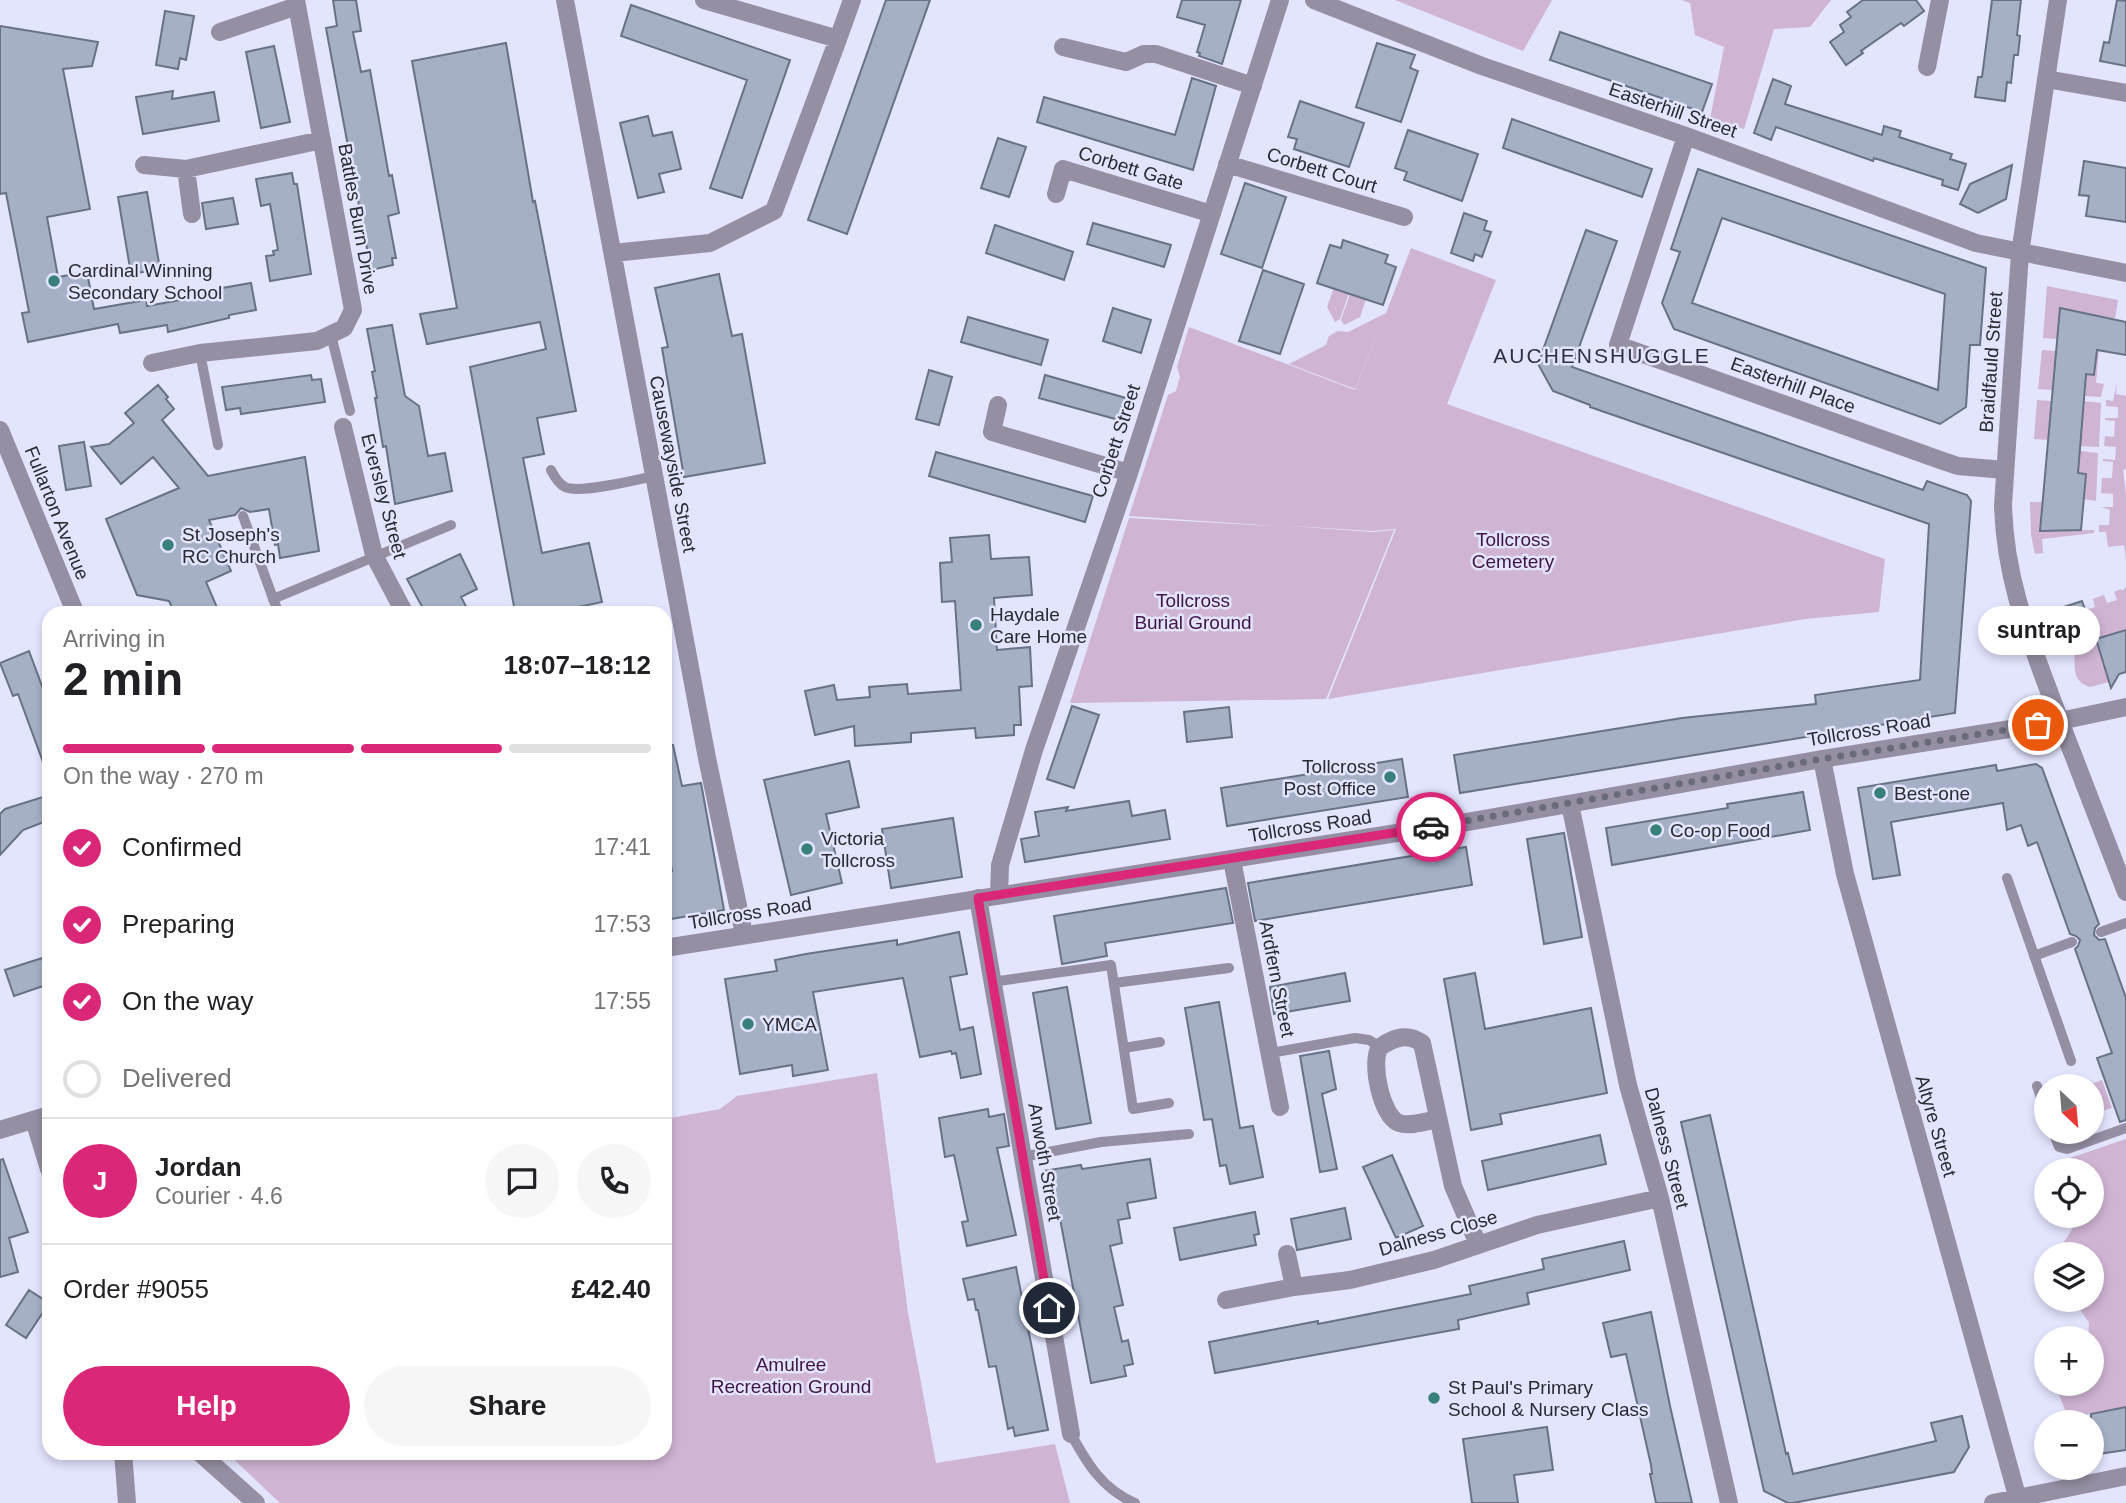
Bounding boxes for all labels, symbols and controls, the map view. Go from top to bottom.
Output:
street label: Easterhill Street [1606,78,1740,142]
street label: Battles Burn Drive [334,142,382,296]
street label: Corbett Gate [1076,142,1186,194]
street label: Corbett Court [1264,143,1380,197]
place label: Cardinal Winning Secondary School [68,260,222,303]
marker: Cardinal Winning Secondary School [46,273,62,289]
street label: Braidfauld Street [1976,290,2006,433]
district label: AUCHENSHUGGLE [1493,344,1711,367]
street label: Easterhill Place [1728,353,1858,417]
street label: Causewayside Street [646,374,701,555]
street label: Corbett Street [1088,381,1144,500]
street label: Eversley Street [357,431,411,562]
street label: Fullarton Avenue [21,443,93,583]
place label: St Joseph's RC Church [182,524,280,567]
park label: Tollcross Cemetery [1472,529,1555,572]
marker: St Joseph's RC Church [160,537,176,553]
park label: Tollcross Burial Ground [1134,590,1252,633]
place label: Haydale Care Home [990,604,1087,647]
callout: suntrap [1977,606,2099,655]
marker: Haydale Care Home [968,617,984,633]
text: suntrap [1997,617,2081,643]
text: Arriving in [63,626,165,652]
text: 18:07–18:12 [504,650,651,680]
text: 2 min [63,653,183,705]
pin [2008,695,2068,755]
icon: bag [2019,706,2057,744]
street label: Tollcross Road [1806,710,1932,750]
place label: Tollcross Post Office [1283,756,1376,799]
text: On the way · 270 m [63,763,264,789]
marker: Tollcross Post Office [1382,769,1398,785]
place label: Best-one [1894,783,1970,804]
marker: Best-one [1872,785,1888,801]
courier [1396,792,1466,862]
street label: Tollcross Road [1247,806,1373,846]
icon: car [1412,808,1450,846]
place label: Co-op Food [1670,820,1770,841]
marker: Co-op Food [1648,822,1664,838]
place label: Victoria Tollcross [821,828,895,871]
icon: check [63,829,101,867]
text: Confirmed [122,832,242,862]
text: 17:41 [593,834,651,860]
marker: Victoria Tollcross [799,841,815,857]
street label: Tollcross Road [687,893,813,933]
icon: check [63,906,101,944]
text: Preparing [122,909,235,939]
text: 17:53 [593,911,651,937]
street label: Ardfern Street [1255,919,1299,1040]
icon: check [63,983,101,1021]
text: On the way [122,986,254,1016]
text: 17:55 [593,988,651,1014]
place label: YMCA [762,1014,817,1035]
marker: YMCA [740,1016,756,1032]
text: Delivered [122,1063,232,1093]
street label: Altyre Street [1911,1073,1961,1180]
north arrow [2034,1074,2104,1144]
map controls [2034,1074,2104,1480]
street label: Dalness Street [1641,1085,1693,1212]
street label: Anwoth Street [1024,1101,1066,1223]
button: chat [485,1144,559,1218]
button: phone [577,1144,651,1218]
text: Jordan [155,1152,242,1182]
button: locate [2034,1158,2104,1228]
text: J [93,1166,107,1196]
text: Courier · 4.6 [155,1183,283,1209]
street label: Dalness Close [1376,1206,1500,1260]
button: layers [2034,1242,2104,1312]
text: Order #9055 [63,1274,209,1304]
text: £42.40 [571,1274,651,1304]
pin [1019,1278,1079,1338]
icon: home [1030,1289,1068,1327]
button: + [2034,1326,2104,1396]
park label: Amulree Recreation Ground [711,1354,871,1397]
button: Help [63,1366,350,1446]
button: Share [364,1366,651,1446]
place label: St Paul's Primary School & Nursery Class [1448,1377,1649,1420]
marker: St Paul's Primary School & Nursery Class [1426,1390,1442,1406]
button: − [2034,1410,2104,1480]

